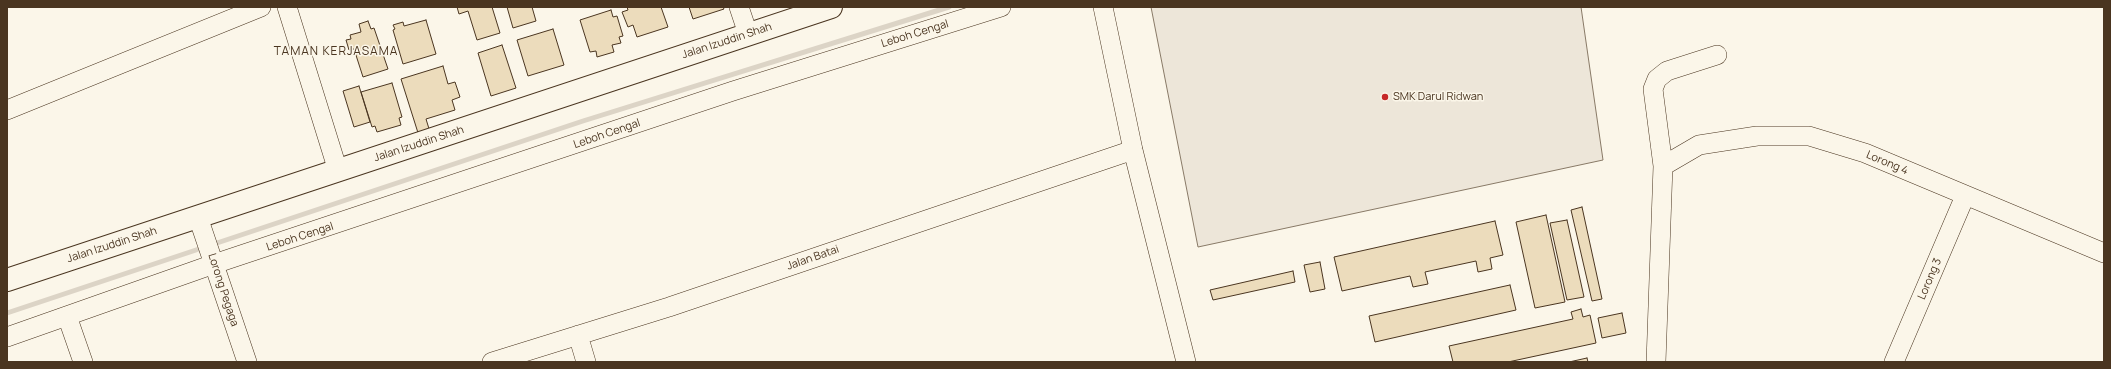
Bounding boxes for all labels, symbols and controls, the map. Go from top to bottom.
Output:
street label: Leboh Cengal [880,18,950,50]
street label: Jalan Izuddin Shah [680,20,774,62]
district label: TAMAN KERJASAMA [274,45,398,59]
place label: SMK Darul Ridwan [1393,90,1483,104]
marker: SMK Darul Ridwan [1380,92,1390,102]
street label: Leboh Cengal [572,116,642,152]
street label: Jalan Izuddin Shah [372,123,466,165]
street label: Lorong 4 [1864,148,1910,178]
street label: Leboh Cengal [265,220,335,254]
street label: Jalan Izuddin Shah [65,224,159,266]
street label: Jalan Batai [785,243,841,273]
street label: Lorong Pegaga [205,252,241,328]
street label: Lorong 3 [1915,256,1945,302]

